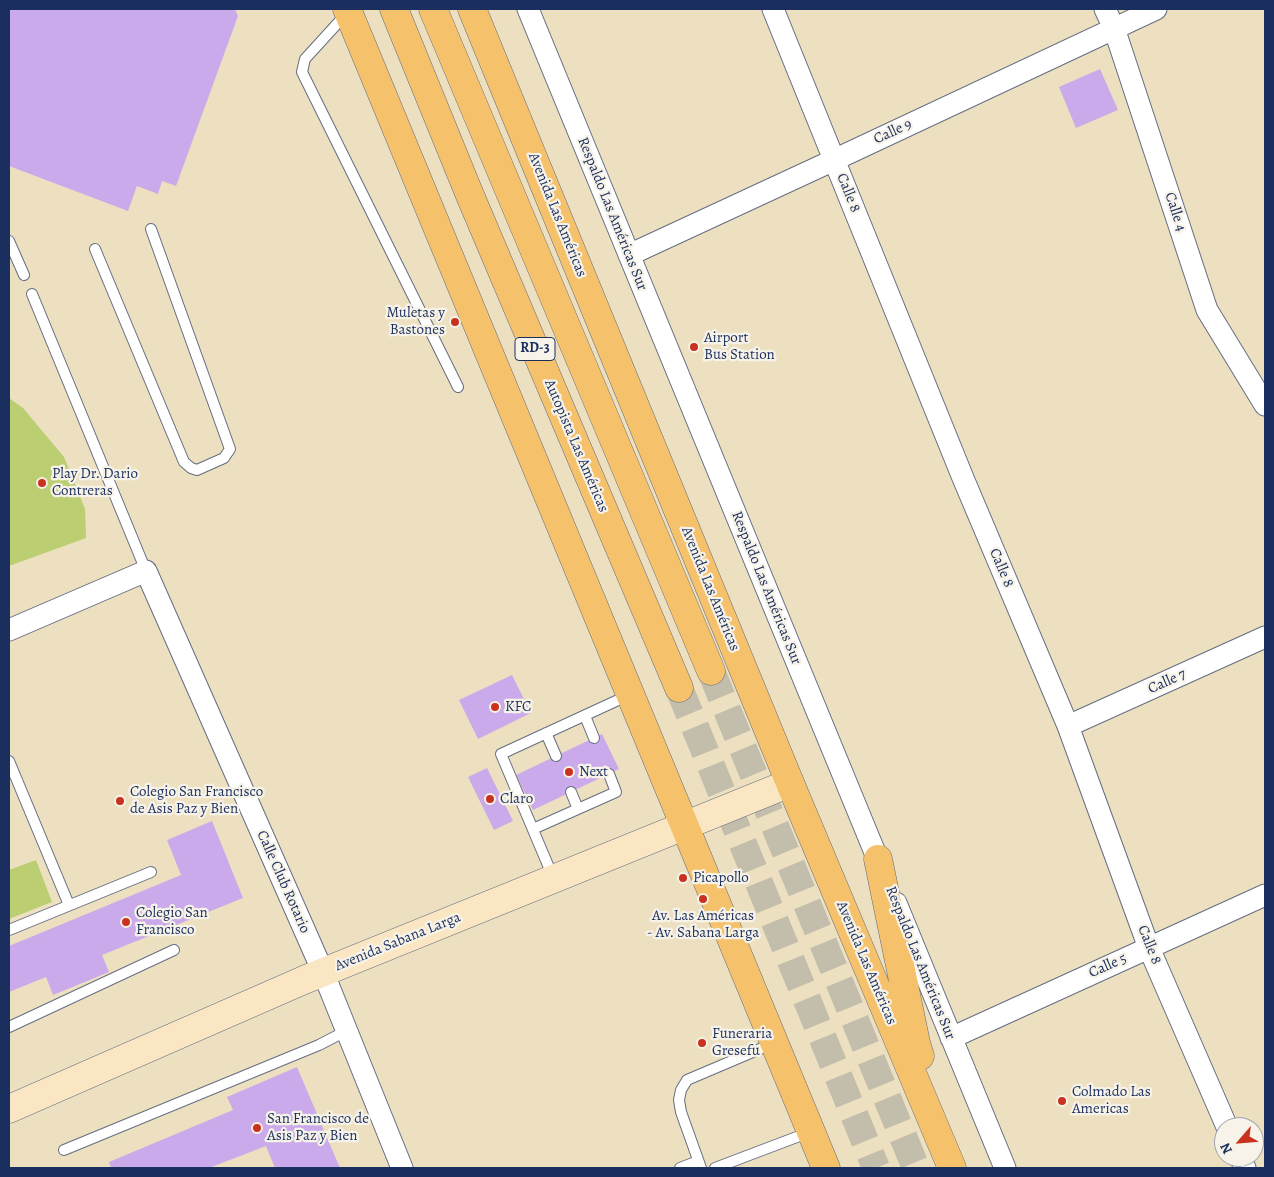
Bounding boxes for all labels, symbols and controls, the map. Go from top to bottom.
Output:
street label: Calle 9 [871,115,915,149]
street label: Respaldo Las Américas Sur [573,135,651,293]
street label: Avenida Las Américas [524,150,590,280]
street label: Calle 8 [832,171,864,215]
street label: Calle 4 [1160,190,1190,234]
place label: Muletas y Bastones [386,304,445,339]
marker: Muletas y Bastones [449,316,461,328]
place label: Airport Bus Station [704,329,775,364]
road number: RD-3 [515,338,555,360]
marker: Airport Bus Station [688,341,700,353]
street label: Autopista Las Américas [540,377,612,515]
place label: Play Dr. Dario Contreras [52,465,138,500]
marker: Play Dr. Dario Contreras [36,477,48,489]
street label: Respaldo Las Américas Sur [727,509,805,667]
street label: Avenida Las Américas [677,524,743,654]
street label: Calle 8 [985,546,1017,590]
street label: Calle 7 [1145,666,1189,698]
place label: KFC [505,698,531,716]
marker: KFC [489,701,501,713]
place label: Next [579,763,608,781]
marker: Next [563,766,575,778]
place label: Colegio San Francisco de Asis Paz y Bien [130,783,263,818]
place label: Claro [500,790,533,808]
marker: Claro [484,793,496,805]
marker: Colegio San Francisco de Asis Paz y Bien [114,795,126,807]
street label: Calle Club Rotario [252,828,314,936]
place label: Picapollo [693,869,749,887]
marker: Picapollo [677,872,689,884]
street label: Respaldo Las Américas Sur [881,884,959,1042]
marker: Av. Las Américas - Av. Sabana Larga [697,893,709,905]
street label: Avenida Las Américas [832,898,900,1028]
place label: Colegio San Francisco [136,904,208,939]
place label: Av. Las Américas - Av. Sabana Larga [647,907,759,942]
street label: Avenida Sabana Larga [332,909,464,975]
marker: Colegio San Francisco [120,916,132,928]
street label: Calle 8 [1133,923,1165,967]
street label: Calle 5 [1086,950,1130,982]
place label: Funeraria Gresefu [712,1025,772,1060]
marker: Funeraria Gresefu [696,1037,708,1049]
place label: Colmado Las Americas [1072,1083,1151,1118]
marker: Colmado Las Americas [1056,1095,1068,1107]
place label: San Francisco de Asis Paz y Bien [267,1110,369,1145]
north arrow [1214,1117,1264,1167]
marker: San Francisco de Asis Paz y Bien [251,1122,263,1134]
text: N [1215,1140,1237,1157]

